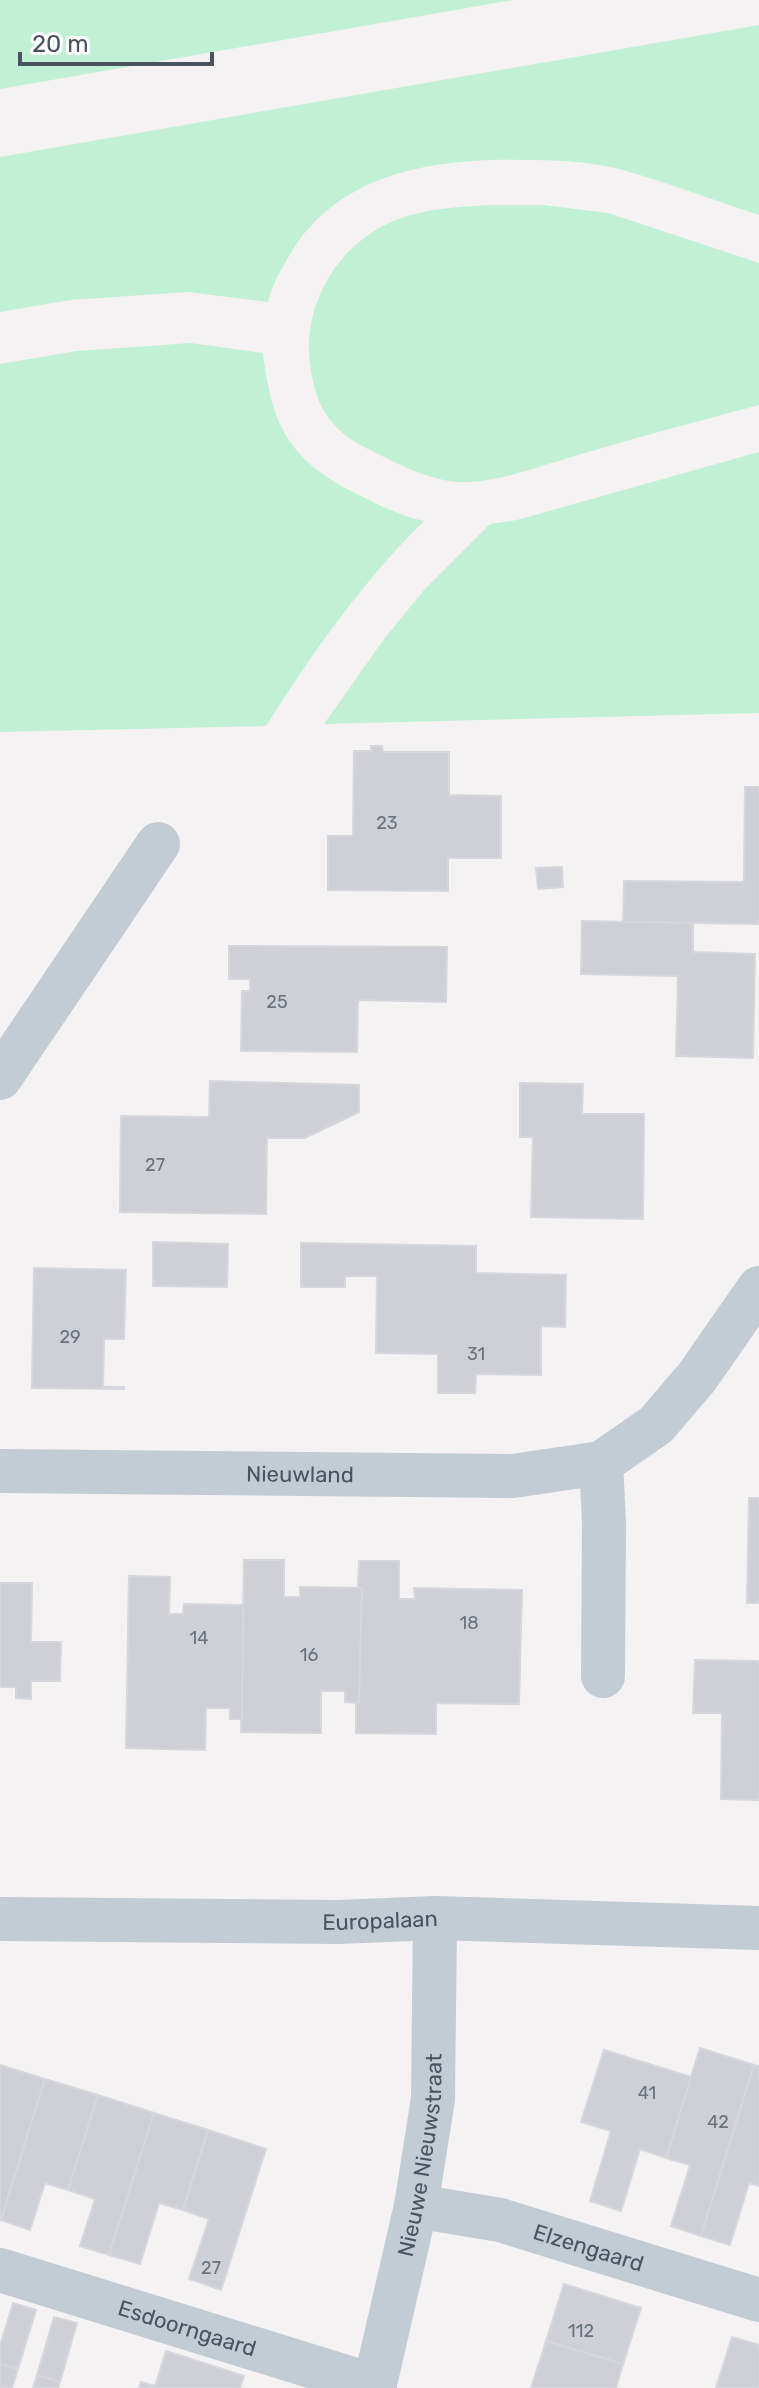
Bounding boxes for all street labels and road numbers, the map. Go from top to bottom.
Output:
street label: Nieuwland [246,1460,354,1488]
street label: Europalaan [322,1904,438,1936]
street label: Nieuwe Nieuwstraat [391,2053,447,2259]
street label: Elzengaard [530,2218,647,2277]
street label: Esdoorngaard [115,2294,260,2362]

